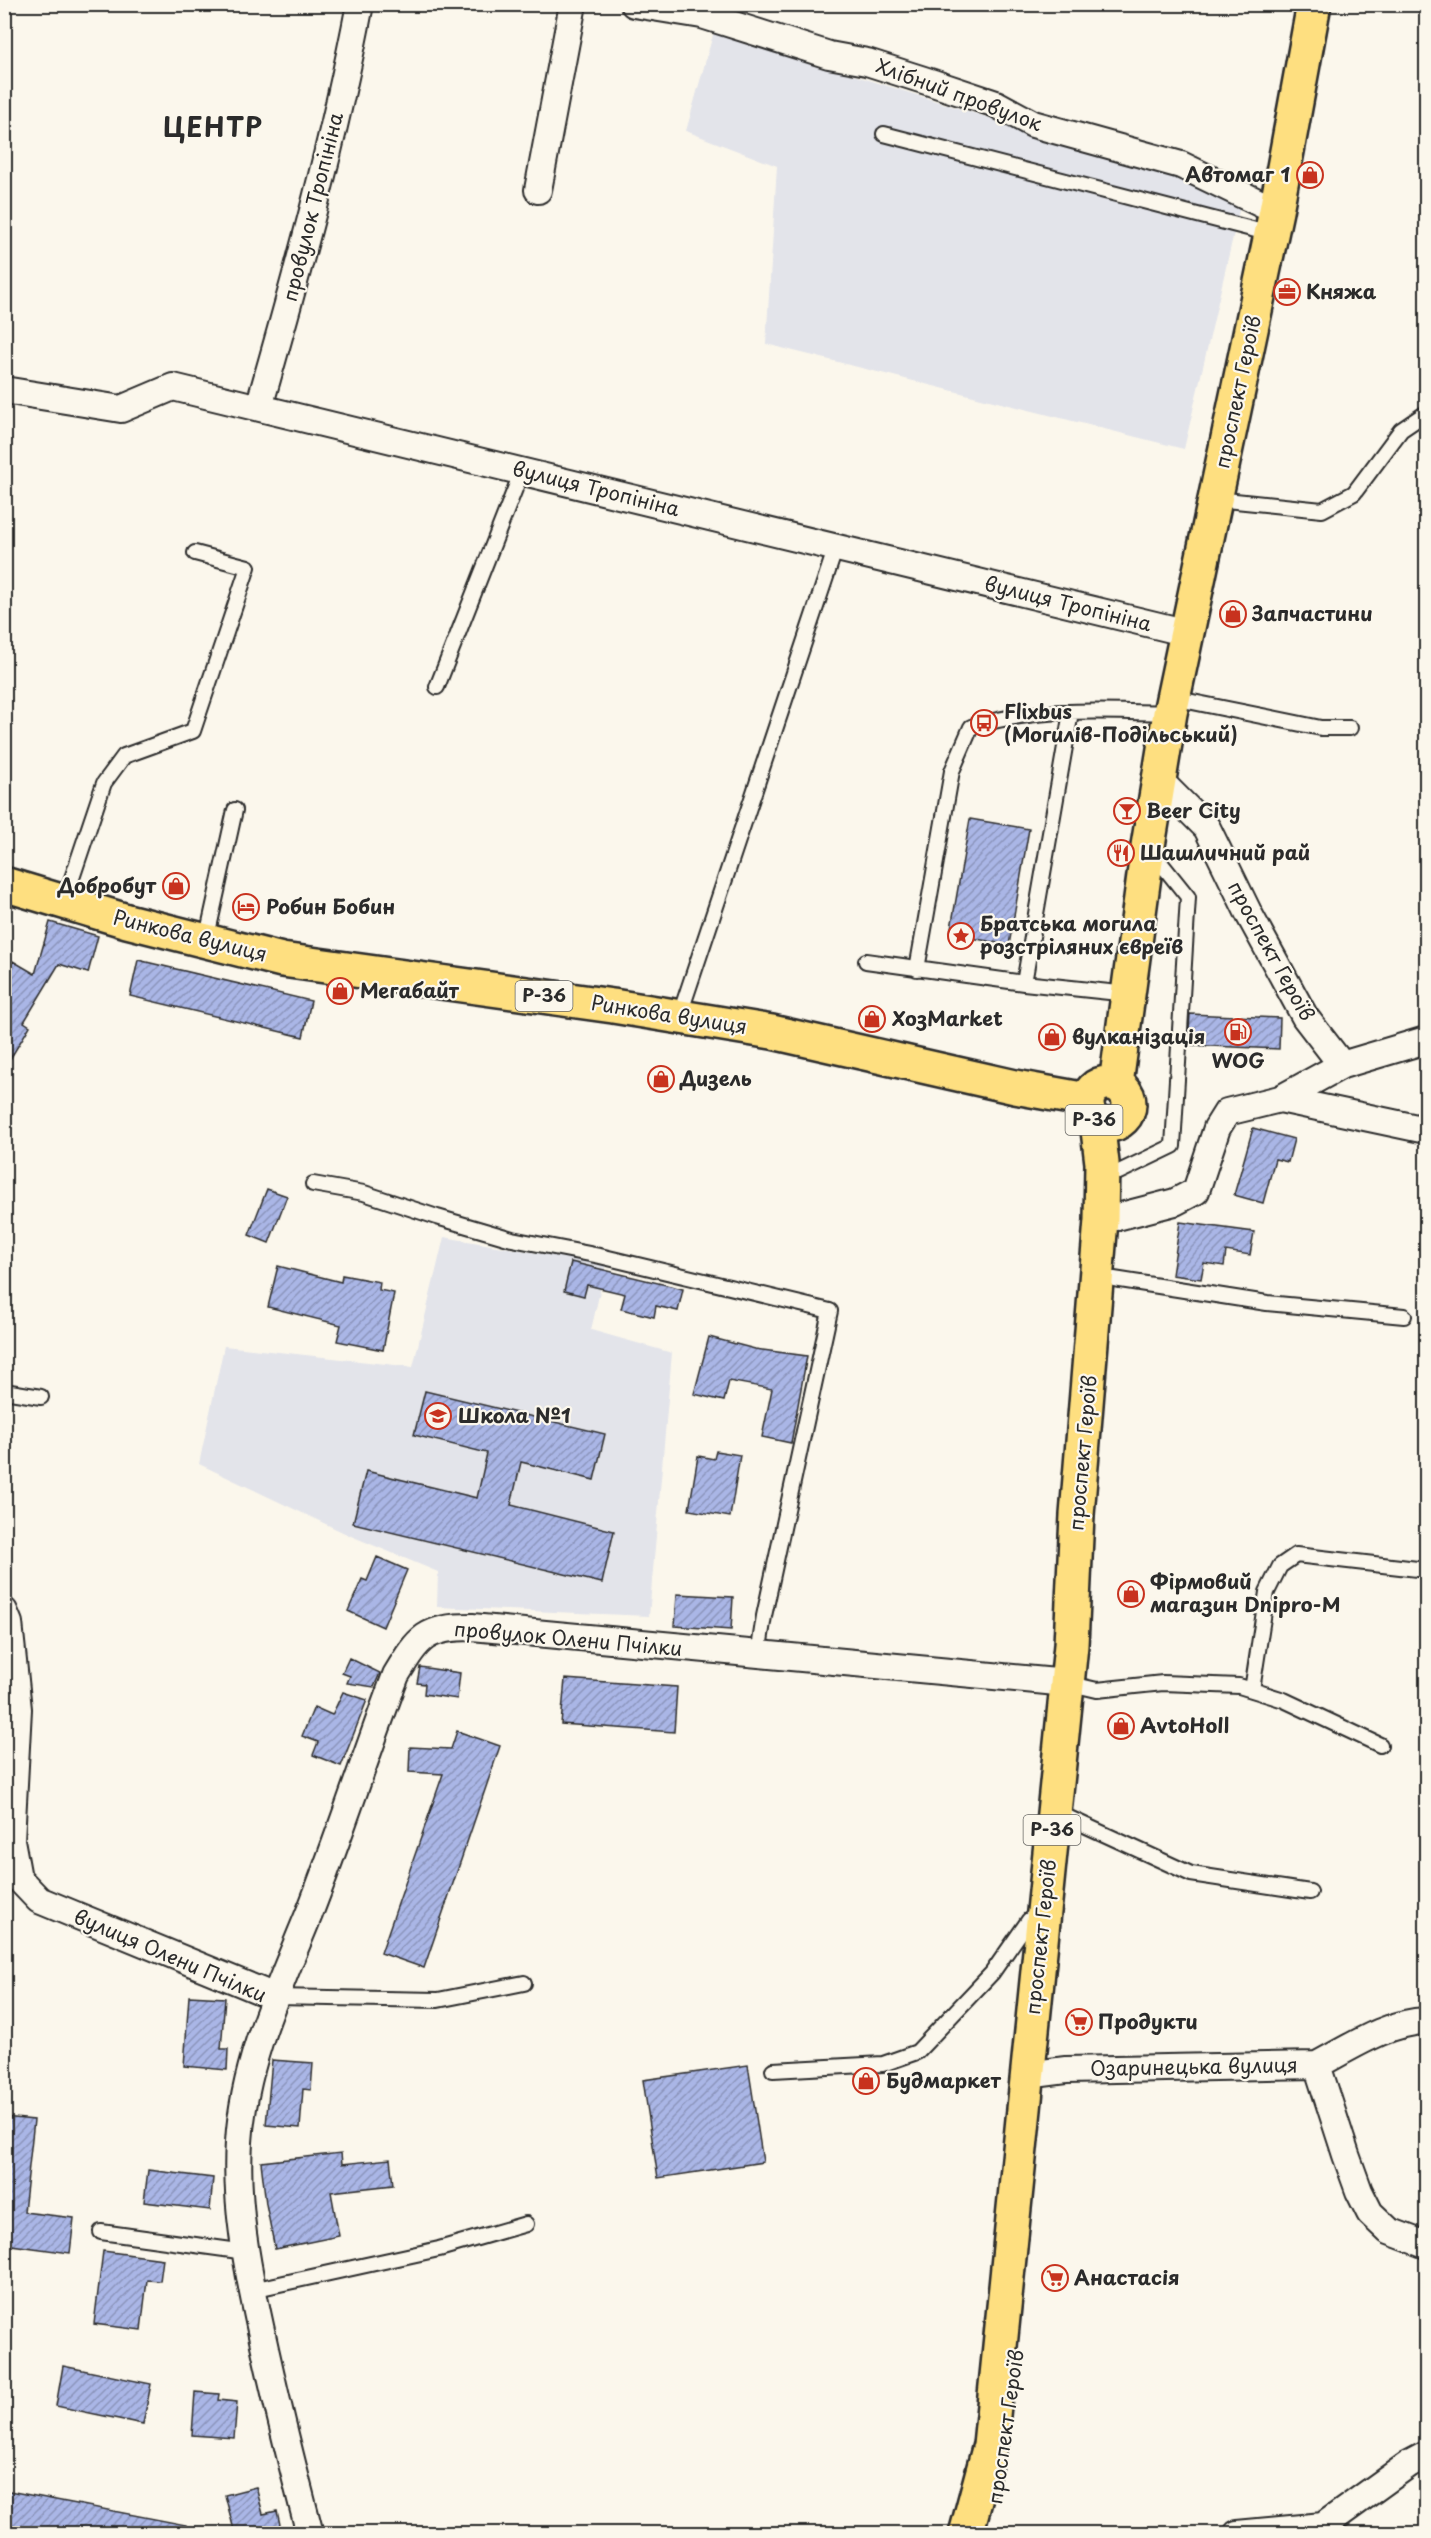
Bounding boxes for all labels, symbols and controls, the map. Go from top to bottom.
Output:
street label: Хлібний провулок [872,50,1047,138]
district label: ЦЕНТР [163,107,263,146]
street label: провулок Тропініна [274,109,350,304]
place label: Автомаг 1 [1185,159,1290,189]
shop icon: Автомаг 1 [1295,160,1325,190]
place label: Княжа [1306,276,1377,306]
office icon: Княжа [1272,277,1302,307]
street label: проспект Героїв [1206,313,1268,471]
street label: вулиця Тропініна [510,453,683,523]
street label: вулиця Тропініна [982,568,1155,638]
place label: Запчастини [1251,598,1373,628]
shop icon: Запчастини [1218,599,1248,629]
place label: Flixbus (Могилів-Подільський) [1004,696,1238,749]
bus stop icon: Flixbus (Могилів-Подільський) [969,708,999,738]
place label: Beer City [1146,795,1241,825]
bar icon: Beer City [1112,796,1142,826]
place label: Шашличний рай [1140,837,1310,867]
restaurant icon: Шашличний рай [1106,838,1136,868]
place label: Добробут [57,870,157,900]
shop icon: Добробут [161,871,191,901]
street label: проспект Героїв [1221,875,1323,1026]
place label: Робин Бобин [266,891,395,921]
hotel icon: Робин Бобин [231,892,261,922]
street label: Ринкова вулиця [110,901,270,969]
place label: Братська могила розстріляних євреїв [980,908,1183,961]
place icon: Братська могила розстріляних євреїв [946,921,976,951]
place label: Мегабайт [360,975,460,1005]
shop icon: Мегабайт [325,976,355,1006]
road number: Р-36 [516,981,572,1011]
street label: Ринкова вулиця [589,987,749,1041]
place label: ХозMarket [891,1003,1003,1033]
shop icon: ХозMarket [857,1004,887,1034]
fuel station icon: WOG [1223,1017,1253,1047]
place label: вулканізація [1072,1021,1205,1051]
shop icon: вулканізація [1037,1022,1067,1052]
place label: WOG [1211,1045,1265,1075]
place label: Дизель [679,1063,752,1093]
shop icon: Дизель [646,1064,676,1094]
road number: Р-36 [1066,1105,1122,1135]
street label: проспект Героїв [1060,1374,1104,1532]
place label: Школа №1 [458,1400,571,1430]
school or university icon: Школа №1 [423,1401,453,1431]
place label: Фірмовий магазин Dnipro-M [1150,1566,1340,1619]
shop icon: Фірмовий магазин Dnipro-M [1116,1579,1146,1609]
street label: провулок Олени Пчілки [453,1613,683,1663]
place label: AvtoHoll [1140,1710,1229,1740]
shop icon: AvtoHoll [1106,1711,1136,1741]
road number: Р-36 [1024,1815,1080,1845]
street label: проспект Героїв [1017,1858,1063,2016]
street label: вулиця Олени Пчілки [69,1901,271,2009]
place label: Продукти [1098,2006,1198,2036]
supermarket icon: Продукти [1064,2007,1094,2037]
street label: Озаринецька вулиця [1090,2049,1298,2083]
place label: Будмаркет [886,2065,1002,2095]
shop icon: Будмаркет [851,2066,881,2096]
place label: Анастасія [1074,2262,1180,2292]
supermarket icon: Анастасія [1040,2263,1070,2293]
street label: проспект Героїв [979,2348,1031,2506]

